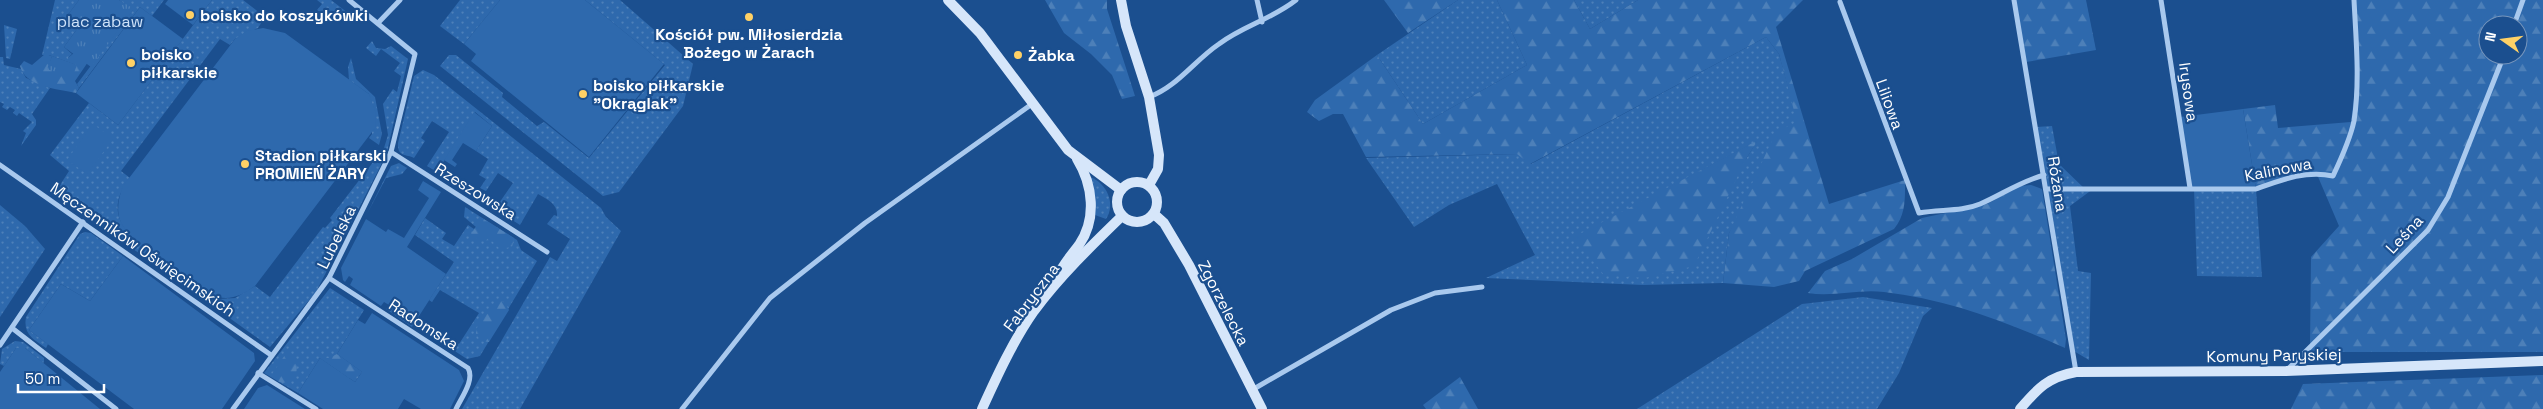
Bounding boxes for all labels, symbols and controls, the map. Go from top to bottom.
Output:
place label: boisko do koszykówki [200,5,368,26]
marker: boisko do koszykówki [184,9,196,21]
park label: plac zabaw [57,11,143,32]
marker: Kościół pw. Miłosierdzia Bożego w Żarach [743,11,755,23]
north arrow [2478,15,2528,65]
place label: Kościół pw. Miłosierdzia Bożego w Żarach [655,24,843,63]
text: N [2481,30,2500,44]
place label: boisko piłkarskie [141,44,217,83]
place label: Żabka [1028,45,1075,66]
marker: Żabka [1012,49,1024,61]
marker: boisko piłkarskie [125,57,137,69]
street label: Irysowa [2174,61,2203,123]
place label: boisko piłkarskie "Okrąglak" [593,75,724,114]
street label: Liliowa [1871,76,1908,132]
marker: boisko piłkarskie "Okrąglak" [577,88,589,100]
place label: Stadion piłkarski PROMIEŃ ŻARY [255,145,386,184]
street label: Kalinowa [2243,153,2314,186]
street label: Różana [2043,155,2072,213]
marker: Stadion piłkarski PROMIEŃ ŻARY [239,158,251,170]
street label: Rzeszowska [431,158,521,225]
street label: Męczenników Oświęcimskich [46,177,239,321]
street label: Lubelska [312,202,361,272]
street label: Leśna [2381,211,2428,258]
street label: Zgorzelecka [1193,257,1254,350]
street label: Fabryczna [999,259,1064,336]
street label: Radomska [385,294,463,355]
street label: Komuny Paryskiej [2206,344,2342,367]
scale bar [18,362,104,394]
text: 50 m [25,369,60,388]

